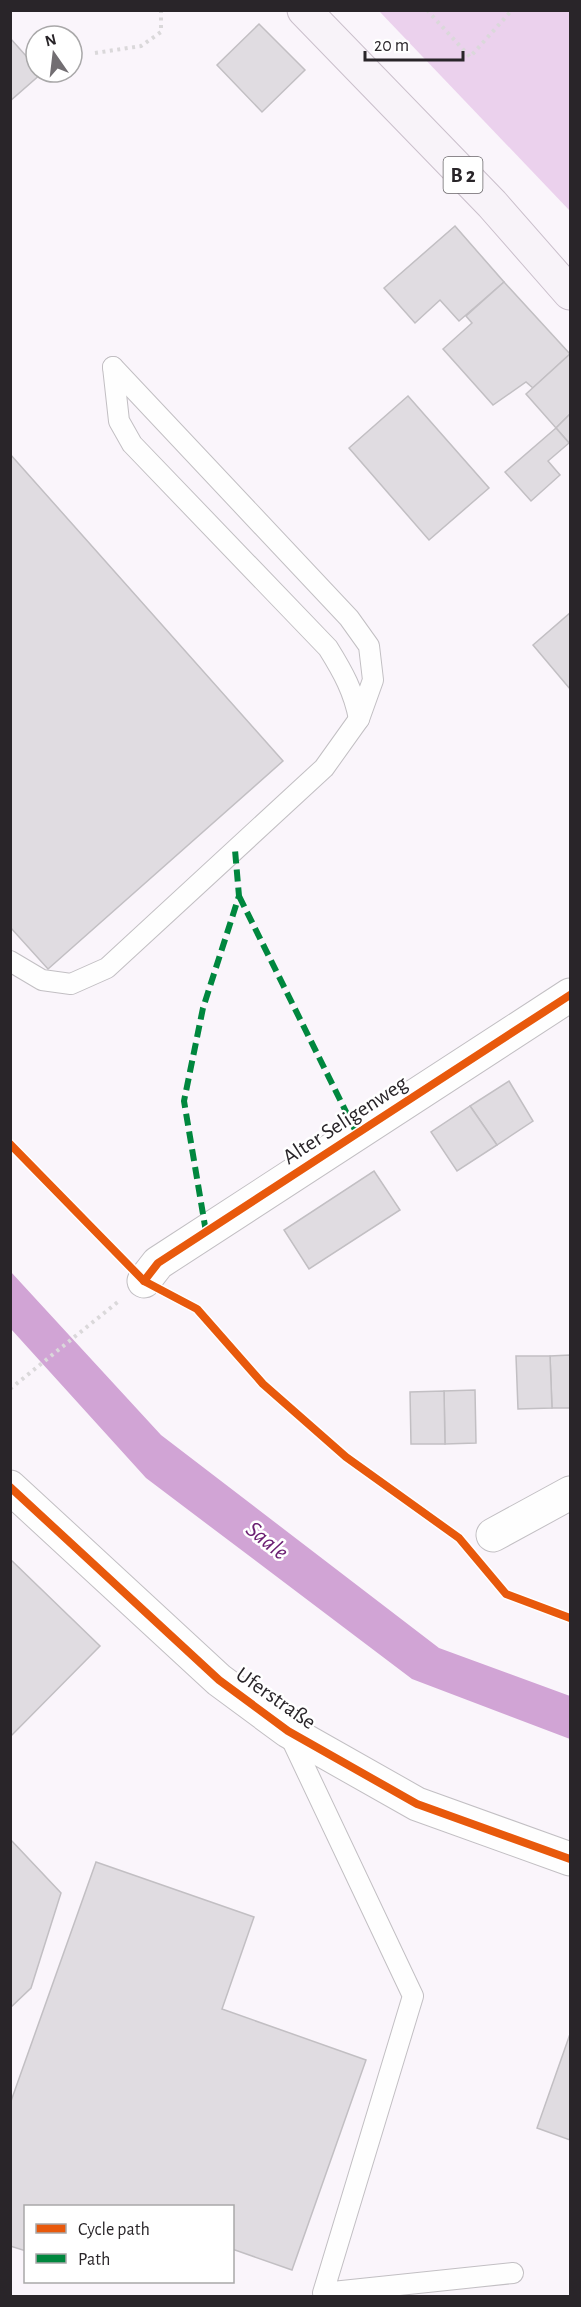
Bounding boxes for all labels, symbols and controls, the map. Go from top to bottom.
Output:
north arrow [24,24,84,84]
scale bar [365,24,462,62]
text: N [43,31,58,50]
text: 20 m [374,37,409,55]
road number: B 2 [444,157,482,193]
street label: Alter Seligenweg [279,1072,411,1168]
water label: Saale [241,1517,293,1565]
street label: Uferstraße [232,1663,320,1733]
legend [24,2205,234,2283]
text: Cycle path [78,2221,150,2239]
text: Path [78,2251,110,2269]

